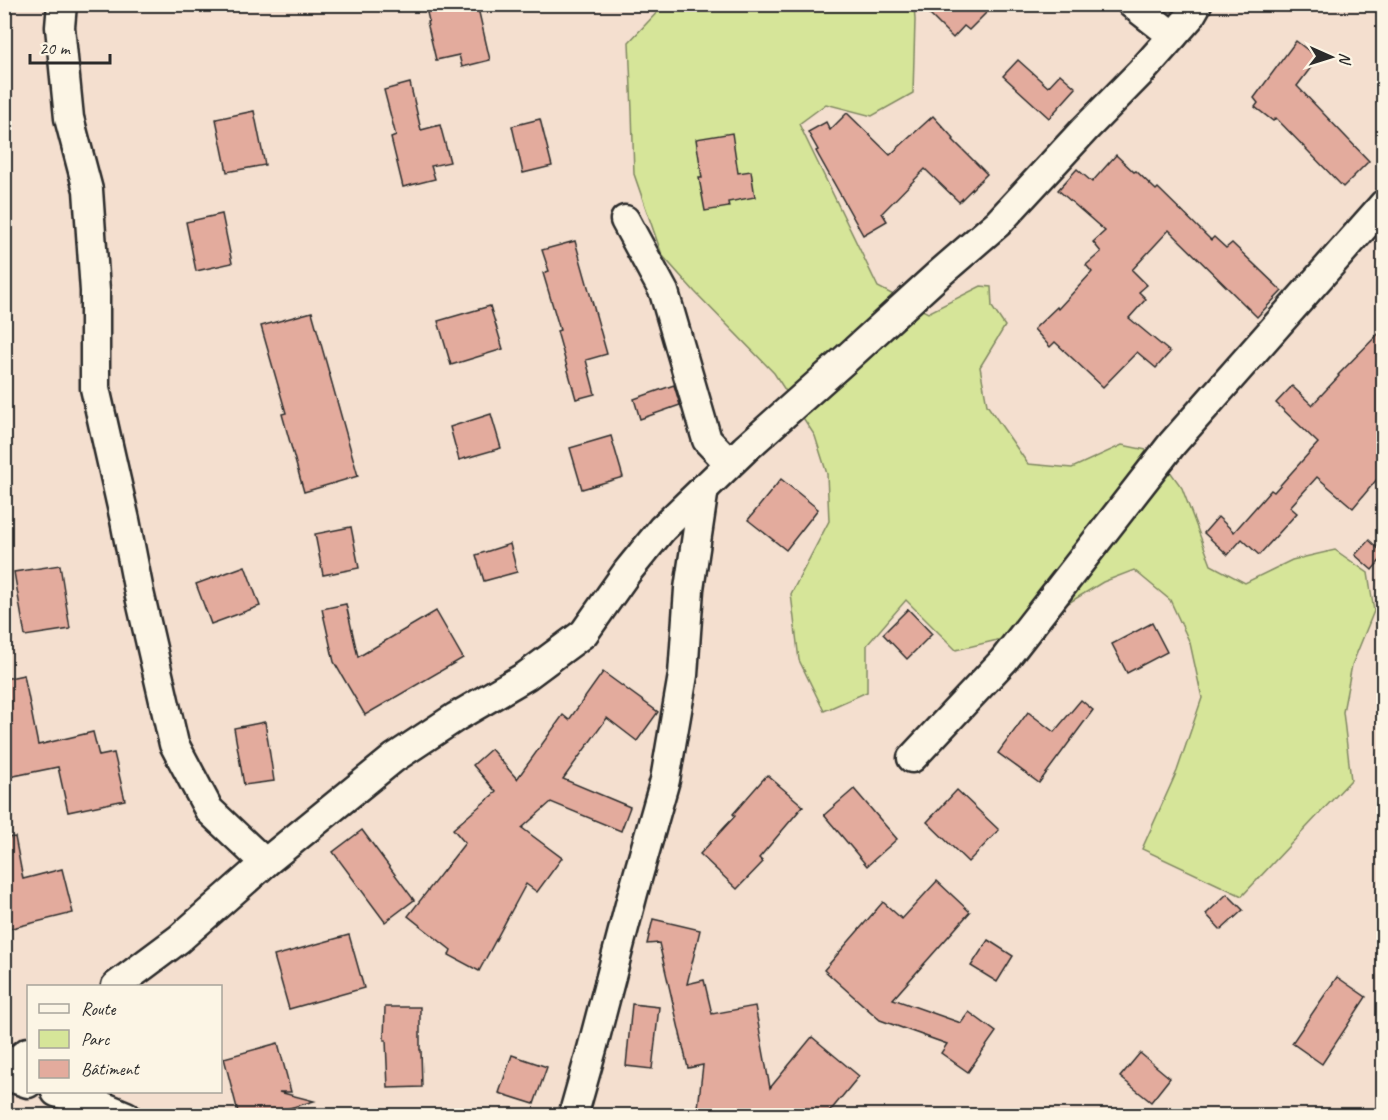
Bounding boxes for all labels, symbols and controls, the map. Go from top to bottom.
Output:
scale bar [30,27,110,65]
north arrow [1301,27,1361,87]
text: 20 m [39,37,72,59]
text: N [1335,52,1355,66]
legend [27,985,222,1093]
text: Route [81,998,116,1020]
text: Parc [81,1028,110,1050]
text: Bâtiment [81,1058,141,1080]

